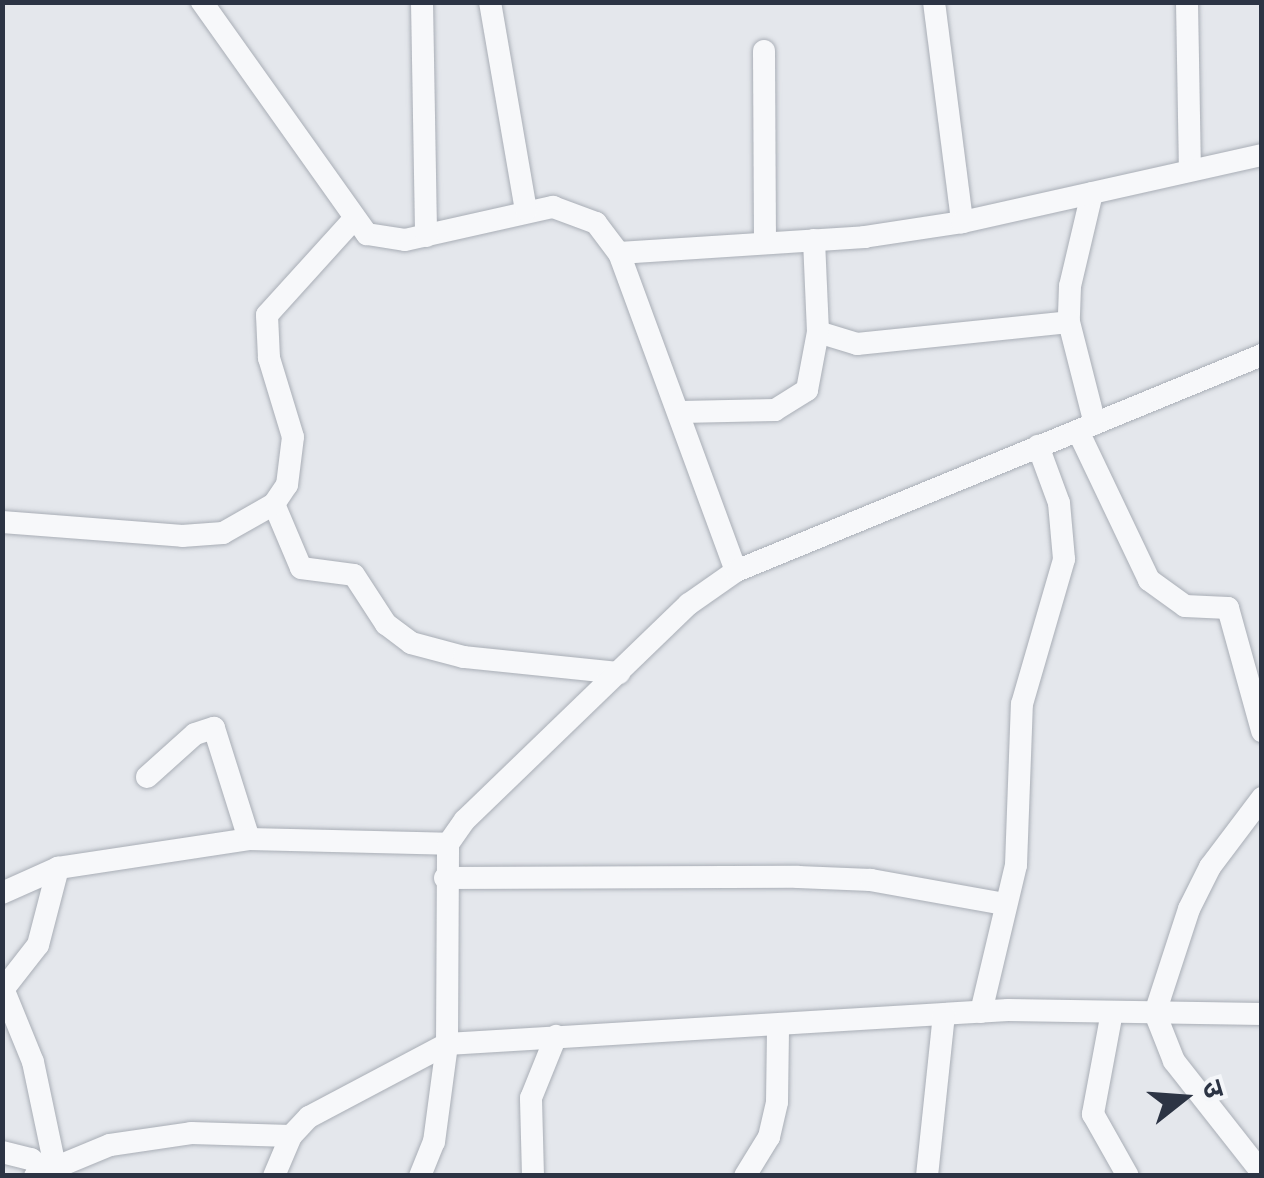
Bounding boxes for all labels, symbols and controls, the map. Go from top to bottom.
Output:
north arrow [1134,1048,1234,1148]
text: उ [1194,1076,1231,1102]

